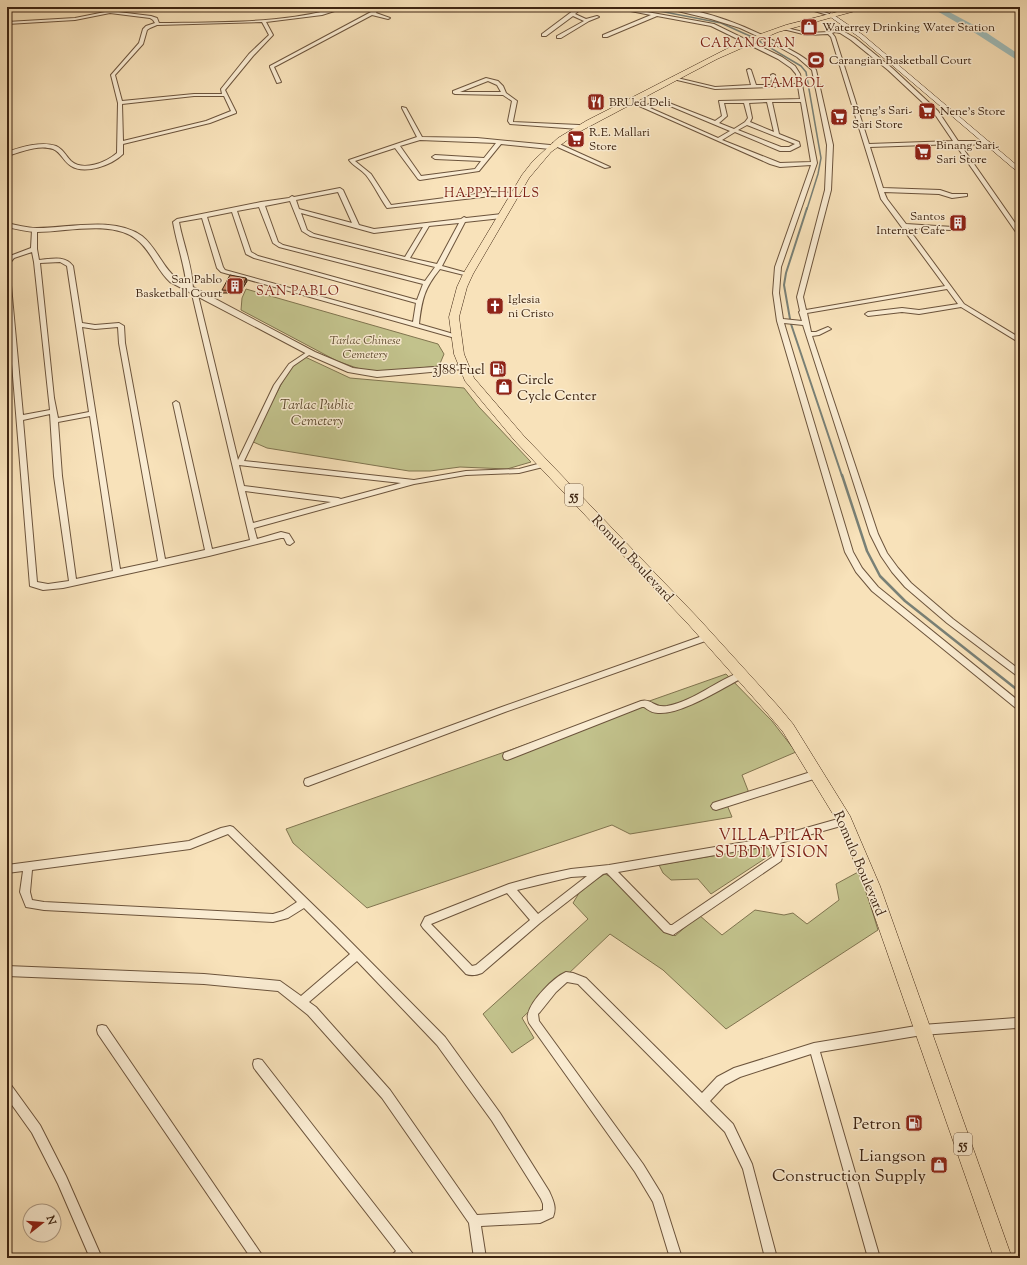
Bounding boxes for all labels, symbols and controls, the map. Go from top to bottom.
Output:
shop icon: Waterrey Drinking Water Station [799,17,819,37]
place label: Waterrey Drinking Water Station [822,19,995,37]
district label: CARANGIAN [700,35,796,53]
sports icon: Carangian Basketball Court [806,50,826,70]
place label: Carangian Basketball Court [829,52,972,70]
district label: TAMBOL [761,75,825,93]
restaurant icon: BRUed Deli [586,92,606,112]
place label: BRUed Deli [609,94,671,112]
supermarket icon: Nene's Store [917,101,937,121]
place label: Beng's Sari- Sari Store [852,102,913,134]
place label: Nene's Store [940,103,1006,121]
supermarket icon: Beng's Sari- Sari Store [829,107,849,127]
place label: R.E. Mallari Store [589,124,651,156]
supermarket icon: R.E. Mallari Store [566,129,586,149]
place label: Binang Sari- Sari Store [936,137,999,169]
supermarket icon: Binang Sari- Sari Store [913,142,933,162]
district label: HAPPY HILLS [444,185,540,203]
place label: Santos Internet Cafe [876,208,945,240]
building icon: Santos Internet Cafe [948,213,968,233]
place label: San Pablo Basketball Court [136,271,222,303]
building icon: San Pablo Basketball Court [225,276,245,296]
district label: SAN PABLO [256,283,340,301]
place label: Iglesia ni Cristo [508,291,554,323]
church icon: Iglesia ni Cristo [485,296,505,316]
park label: Tarlac Chinese Cemetery [329,332,401,364]
fuel station icon: 3J88 Fuel [488,359,508,379]
place label: 3J88 Fuel [432,361,485,381]
place label: Circle Cycle Center [517,371,597,407]
shop icon: Circle Cycle Center [494,377,514,397]
park label: Tarlac Public Cemetery [280,396,354,432]
road number: 55 [565,484,583,506]
street label: Romulo Boulevard [586,511,677,607]
street label: Romulo Boulevard [827,808,889,920]
district label: VILLA PILAR SUBDIVISION [715,826,829,864]
place label: Petron [853,1113,901,1137]
fuel station icon: Petron [904,1113,924,1133]
road number: 55 [954,1133,972,1155]
place label: Liangson Construction Supply [772,1145,927,1189]
shop icon: Liangson Construction Supply [929,1155,949,1175]
north arrow [22,1203,62,1243]
text: N [41,1213,60,1227]

